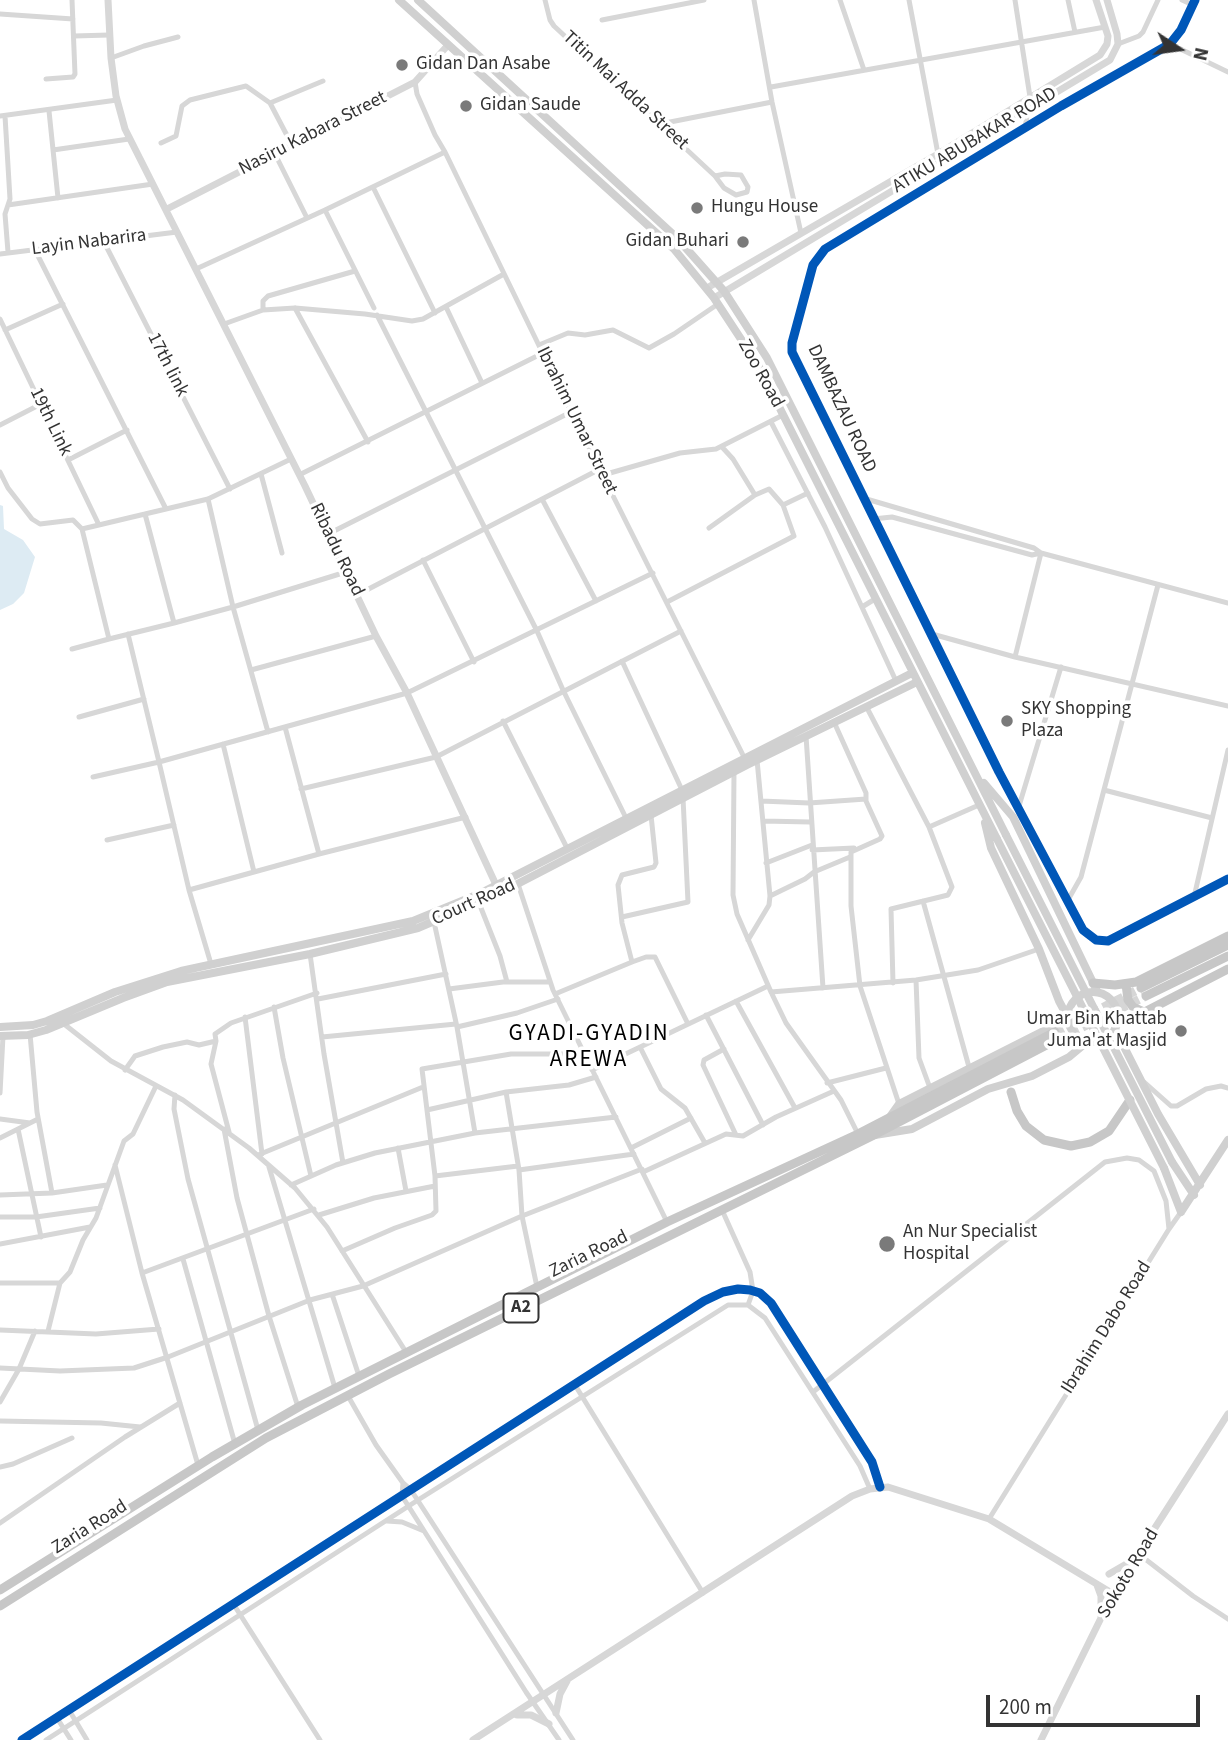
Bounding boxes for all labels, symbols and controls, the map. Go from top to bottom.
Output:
north arrow [1144,14,1214,84]
street label: Titin Mai Adda Street [557,27,693,155]
text: N [1185,45,1215,63]
place label: Gidan Dan Asabe [416,54,550,76]
marker: Gidan Dan Asabe [394,57,410,73]
street label: ATIKU ABUBAKAR ROAD [889,83,1061,199]
street label: Nasiru Kabara Street [235,87,391,181]
place label: Gidan Saude [480,95,581,117]
marker: Gidan Saude [458,98,474,114]
place label: Hungu House [711,197,818,219]
marker: Hungu House [689,200,705,216]
street label: Layin Nabarira [30,225,148,261]
place label: Gidan Buhari [626,231,729,253]
marker: Gidan Buhari [735,234,751,250]
street label: 17th link [141,329,193,401]
street label: Zoo Road [732,336,788,412]
street label: DAMBAZAU ROAD [801,341,881,477]
street label: Ibrahim Umar Street [530,343,622,499]
street label: 19th Link [24,384,76,460]
street label: Ribadu Road [304,500,368,600]
place label: SKY Shopping Plaza [1021,699,1131,743]
marker: SKY Shopping Plaza [999,713,1015,729]
street label: Court Road [429,874,519,932]
place label: Umar Bin Khattab Juma'at Masjid [1026,1009,1167,1053]
district label: GYADI-GYADIN AREWA [510,1021,668,1075]
marker: Umar Bin Khattab Juma'at Masjid [1173,1023,1189,1039]
place label: An Nur Specialist Hospital [903,1222,1037,1266]
street label: Zaria Road [546,1226,632,1284]
marker: An Nur Specialist Hospital [877,1234,897,1254]
street label: Ibrahim Dabo Road [1057,1257,1157,1399]
road number: A2 [504,1294,538,1322]
street label: Zaria Road [48,1496,132,1560]
street label: Sokoto Road [1093,1525,1165,1623]
scale bar [990,1680,1204,1724]
text: 200 m [999,1692,1052,1722]

